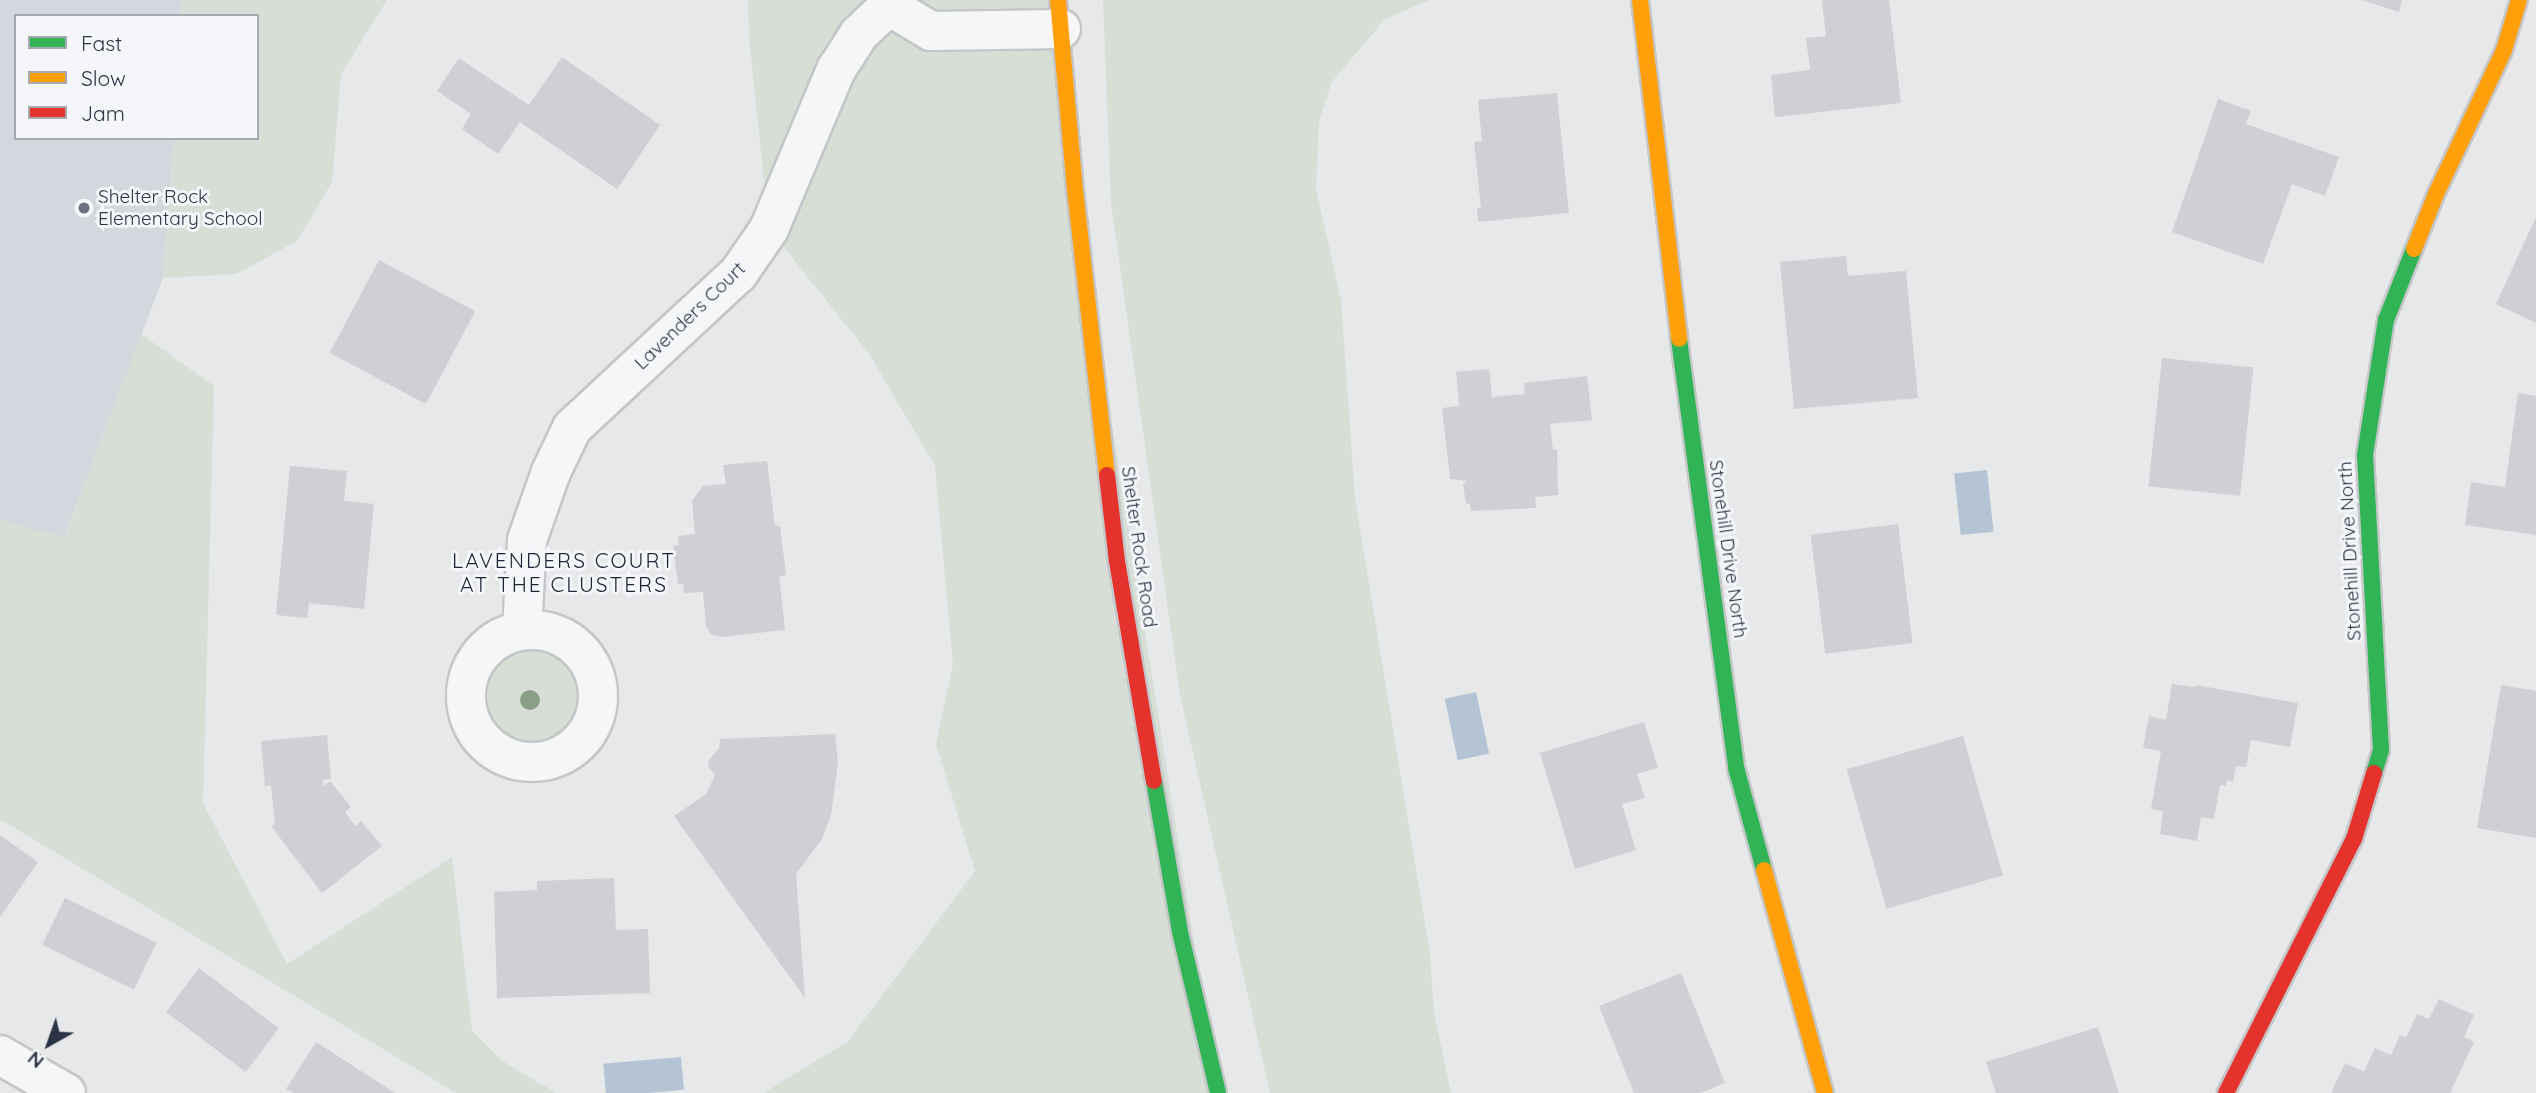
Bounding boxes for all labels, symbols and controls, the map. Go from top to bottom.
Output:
legend [14,14,259,140]
text: Fast [81,30,122,56]
text: Slow [81,65,126,91]
text: Jam [81,100,125,126]
place label: Shelter Rock Elementary School [98,186,263,230]
marker: Shelter Rock Elementary School [76,200,92,216]
street label: Lavenders Court [630,257,750,375]
street label: Stonehill Drive North [1704,458,1752,640]
street label: Stonehill Drive North [2334,461,2366,641]
street label: Shelter Rock Road [1116,465,1162,629]
district label: LAVENDERS COURT AT THE CLUSTERS [454,547,674,597]
north arrow [14,1009,84,1079]
text: N [22,1046,49,1074]

